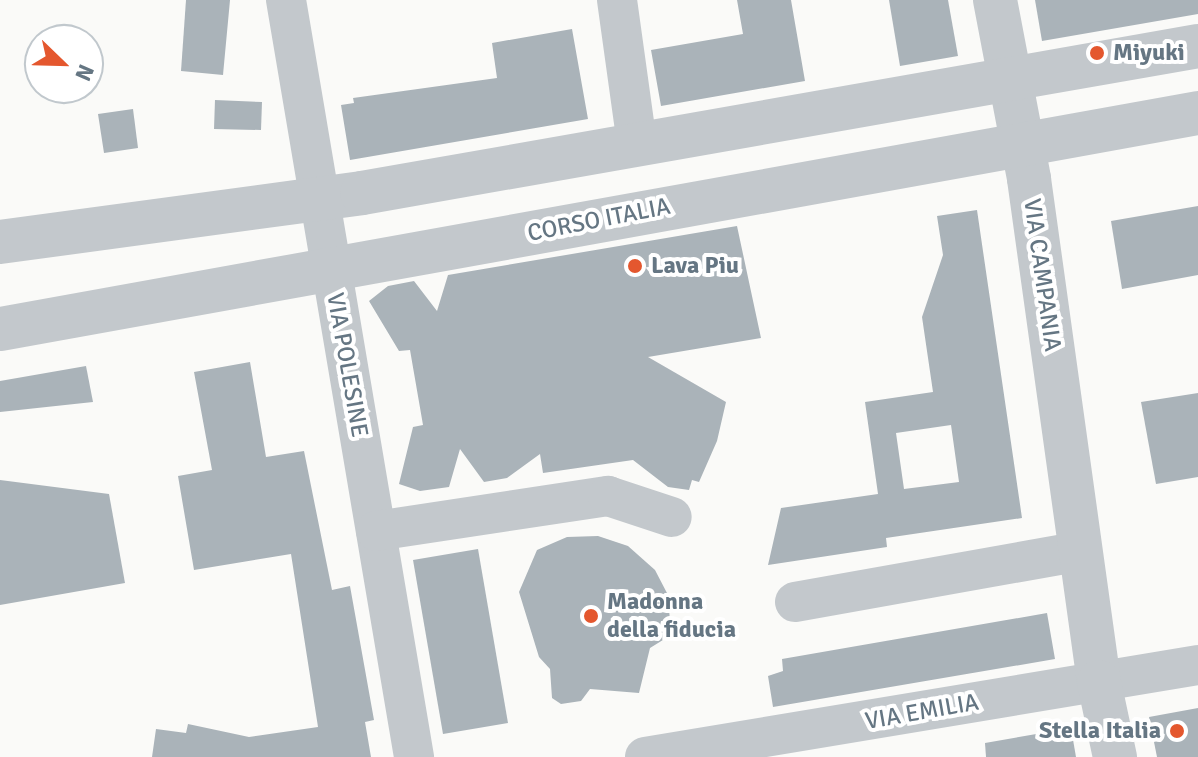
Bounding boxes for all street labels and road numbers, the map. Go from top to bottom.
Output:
street label: CORSO ITALIA [525,192,673,248]
street label: VIA CAMPANIA [1017,197,1067,353]
street label: VIA POLESINE [320,290,374,440]
street label: VIA EMILIA [863,688,981,736]

